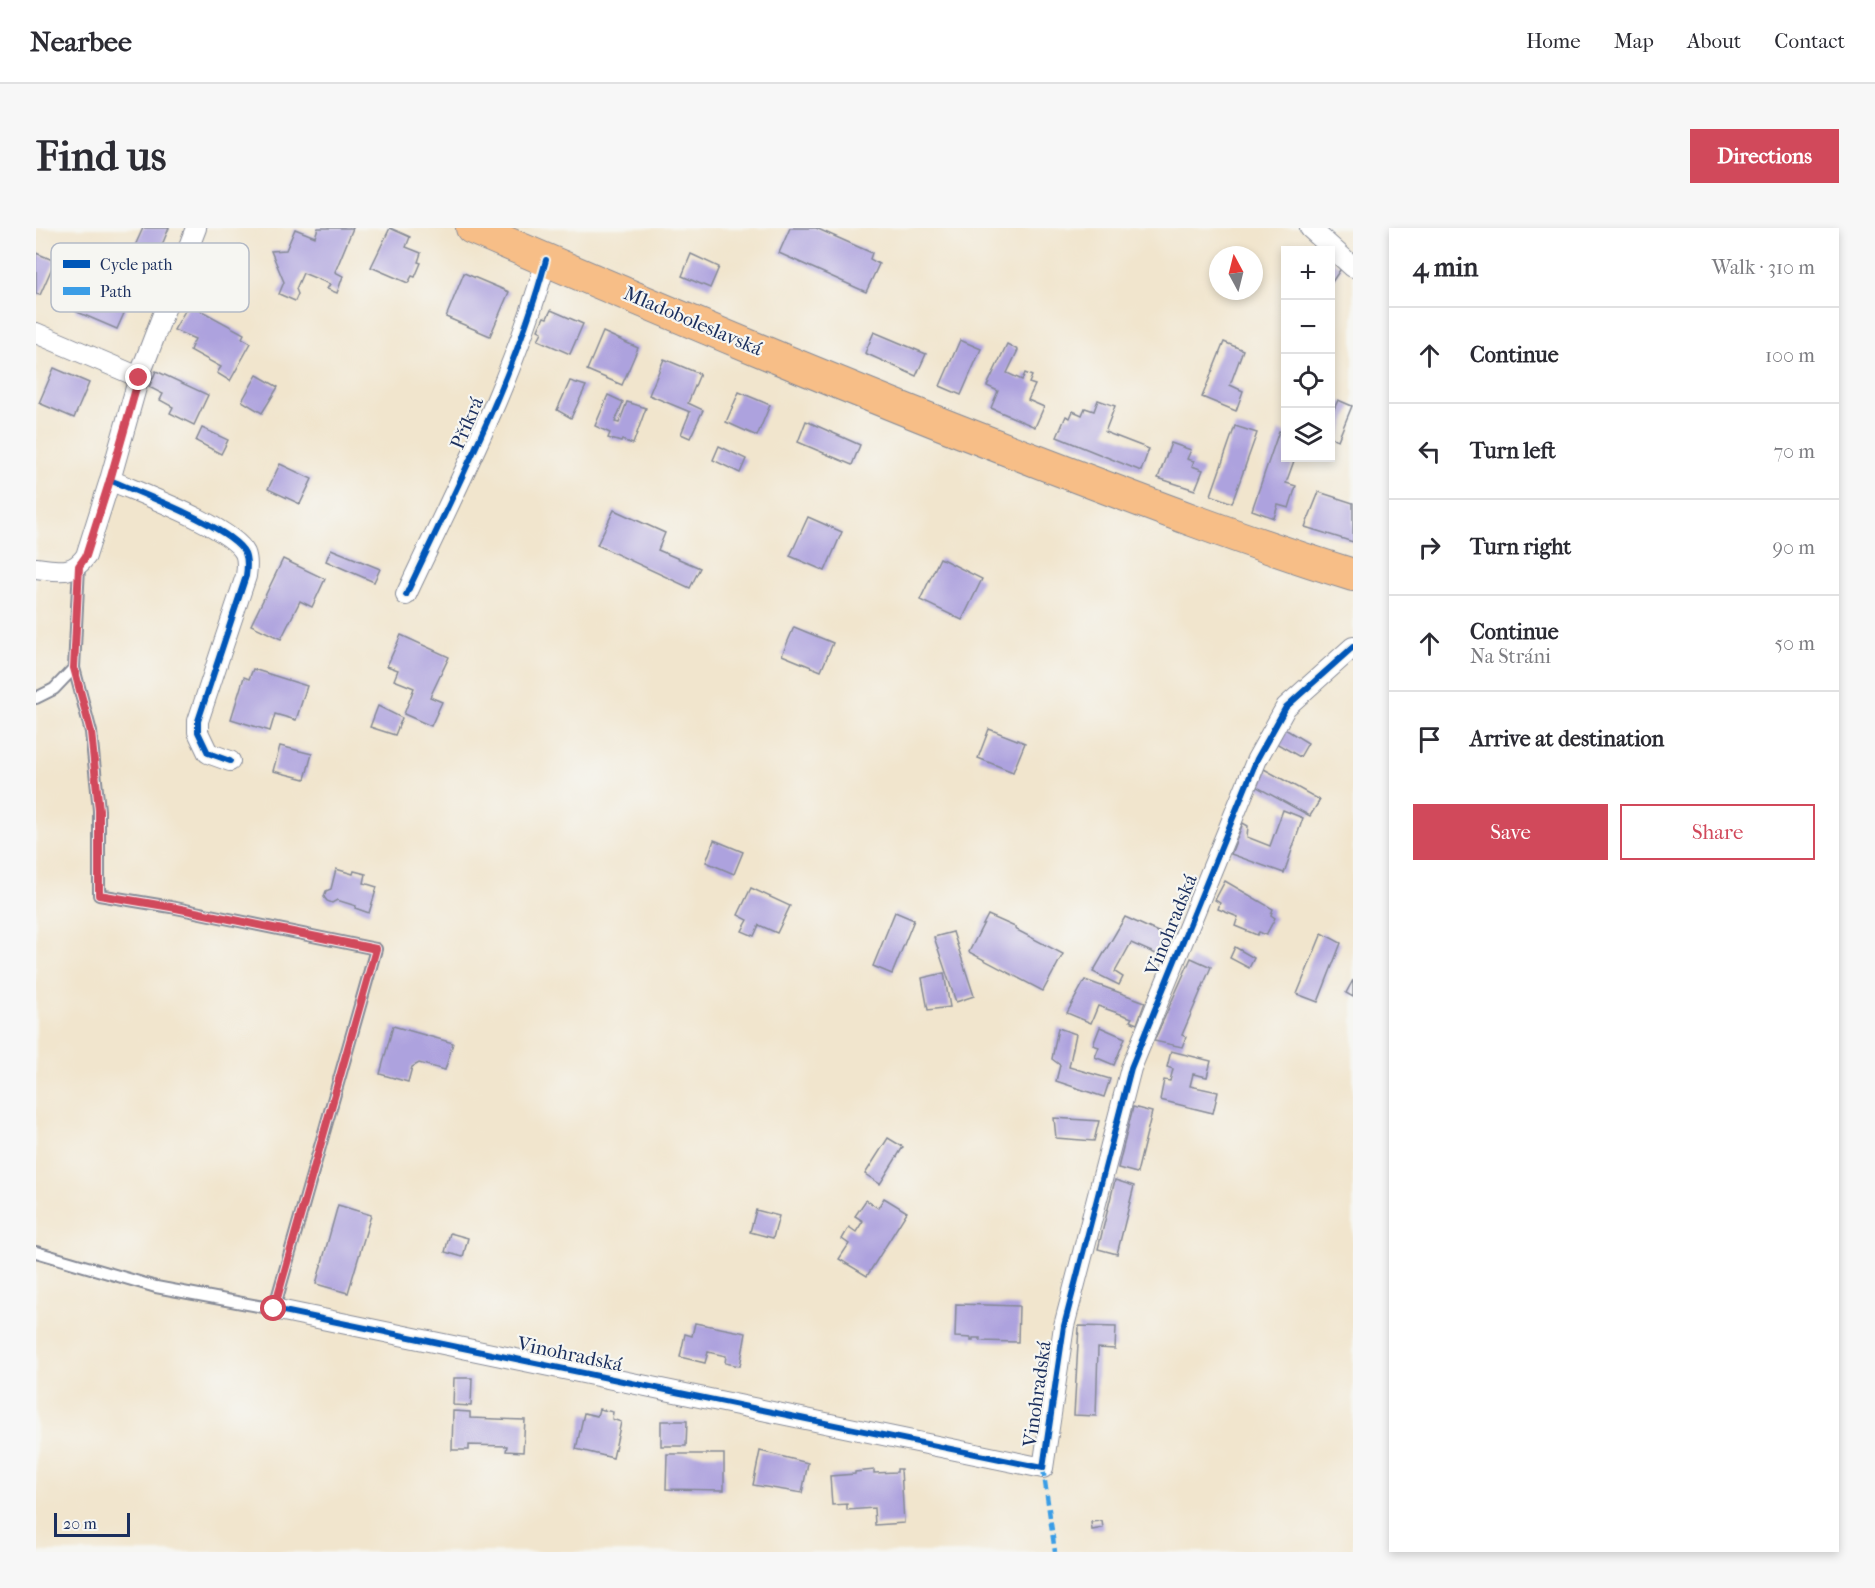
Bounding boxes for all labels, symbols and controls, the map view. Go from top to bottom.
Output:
text: Nearbee [30,25,132,58]
text: Home [1526,29,1581,53]
text: Map [1614,29,1654,53]
text: About [1687,29,1741,53]
text: Contact [1774,29,1845,53]
button: Directions [1690,129,1839,183]
text: Find us [36,132,166,181]
legend [51,243,249,312]
north arrow [1209,246,1263,300]
map controls [1281,246,1335,462]
button: + [1281,246,1335,300]
text: 4 min [1413,252,1478,283]
text: Cycle path [100,255,172,274]
text: Walk · 310 m [1712,256,1815,279]
street label: Mladoboleslavská [620,281,766,361]
text: Path [100,282,132,301]
button: − [1281,300,1335,354]
icon: ahead [1413,339,1446,372]
text: Continue [1470,342,1559,368]
text: 100 m [1765,344,1815,367]
button: locate [1281,354,1335,408]
route end [125,364,151,390]
street label: Příkrá [446,393,489,453]
button: layers [1281,408,1335,462]
icon: left [1413,435,1446,468]
text: Turn left [1470,438,1556,464]
text: 70 m [1773,440,1815,463]
icon: right [1413,531,1446,564]
text: Turn right [1470,534,1571,560]
text: 90 m [1773,536,1815,559]
text: Continue [1470,619,1559,645]
icon: ahead [1413,627,1446,660]
text: 50 m [1774,632,1815,655]
text: Na Stráni [1470,645,1551,668]
icon: arrive [1413,723,1446,756]
text: Arrive at destination [1470,726,1664,752]
button: Save [1413,804,1608,860]
button: Share [1620,804,1815,860]
street label: Vinohradská [1140,870,1202,980]
route start [260,1295,286,1321]
street label: Vinohradská [514,1331,626,1377]
street label: Vinohradská [1018,1339,1056,1450]
scale bar [54,1510,130,1538]
text: 20 m [63,1514,97,1533]

